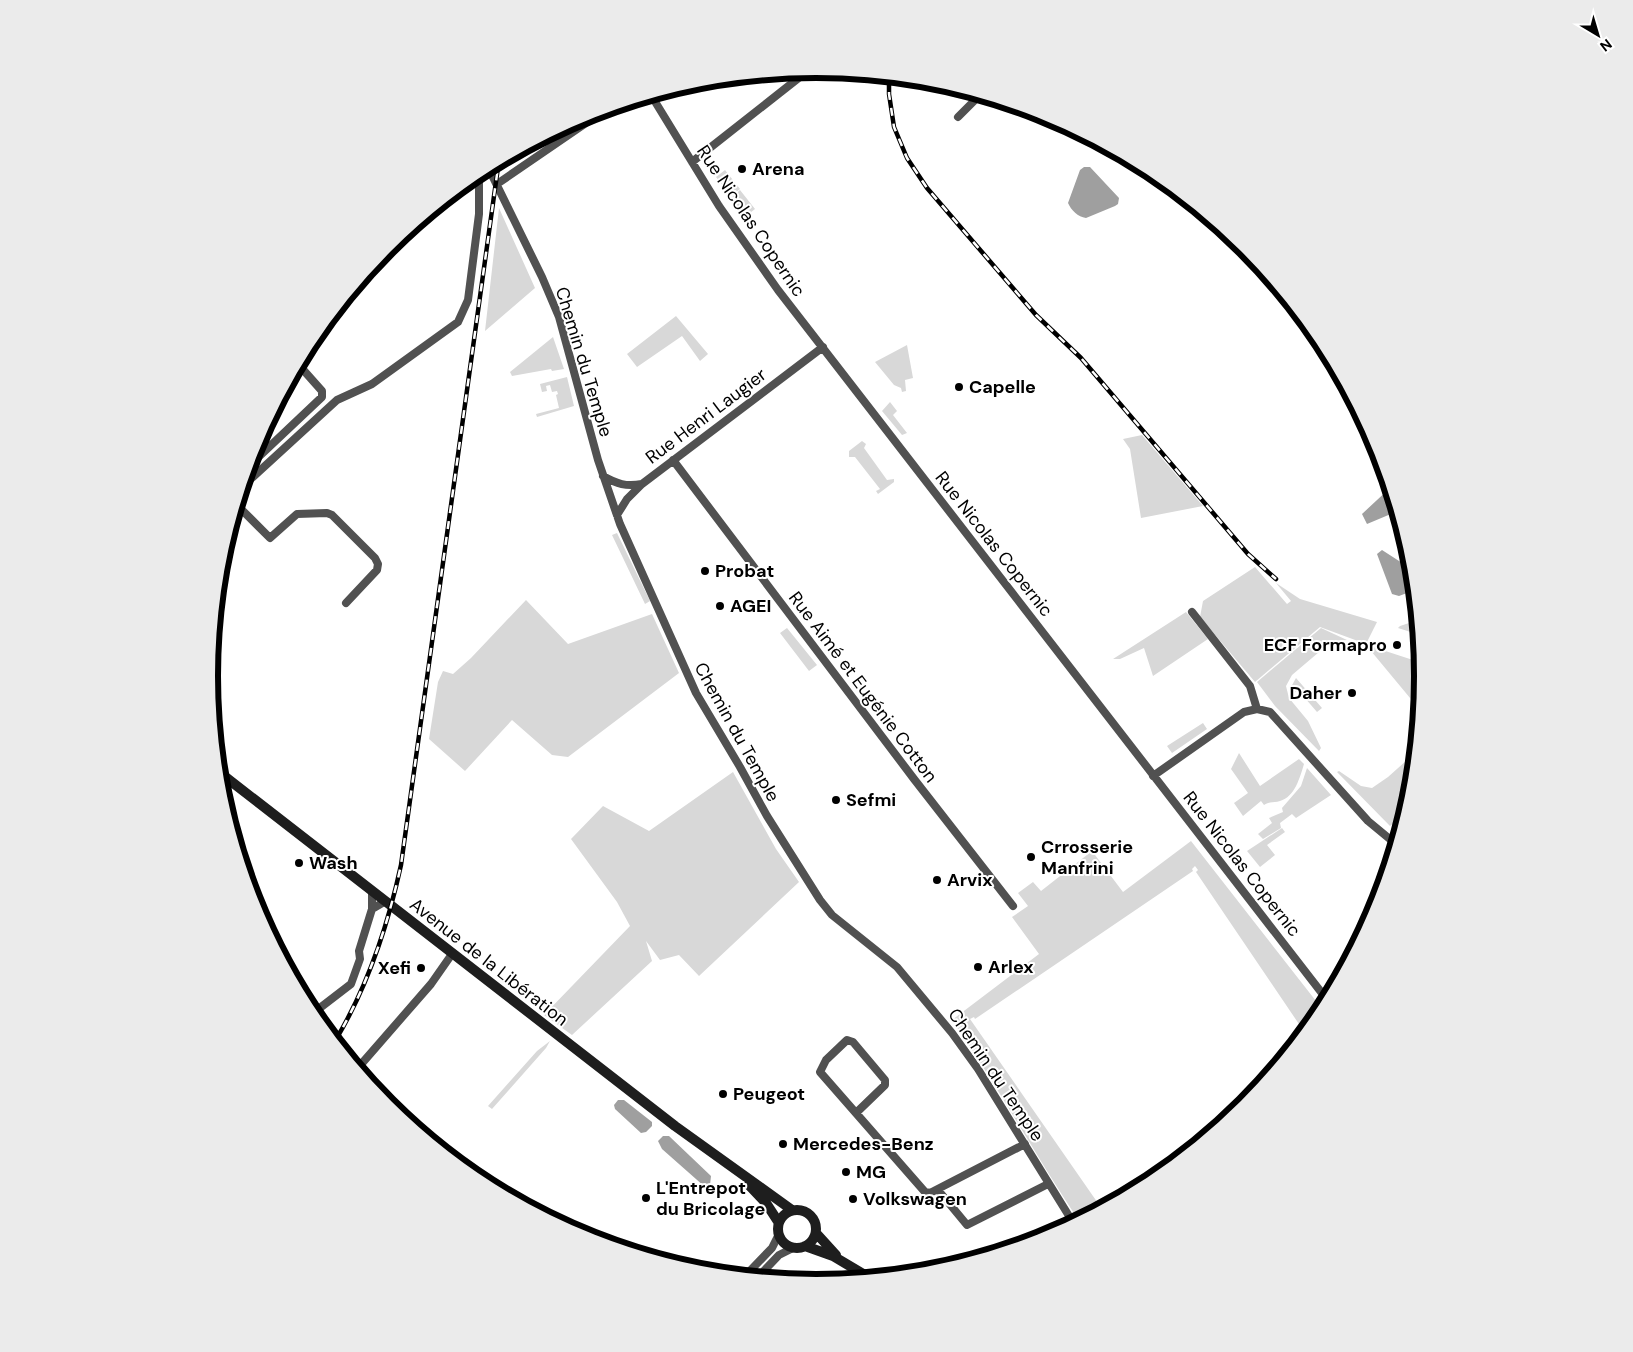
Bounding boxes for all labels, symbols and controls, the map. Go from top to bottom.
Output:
north arrow [1573,10,1623,60]
text: N [1596,35,1616,55]
street label: Rue Nicolas Copernic [691,140,811,302]
place label: Arena [752,157,804,181]
marker: Arena [736,163,748,175]
street label: Chemin du Temple [550,284,618,440]
street label: Rue Henri Laugier [641,362,772,469]
place label: Capelle [969,375,1036,399]
marker: Capelle [953,381,965,393]
street label: Rue Nicolas Copernic [930,466,1058,622]
place label: Probat [715,559,774,583]
marker: Probat [699,565,711,577]
street label: Rue Aimé et Eugénie Cotton [783,587,943,787]
place label: AGEI [730,594,771,618]
marker: AGEI [714,600,726,612]
place label: ECF Formapro [1264,633,1387,657]
marker: ECF Formapro [1391,639,1403,651]
street label: Chemin du Temple [689,658,785,806]
place label: Daher [1289,681,1342,705]
marker: Daher [1346,687,1358,699]
street label: Rue Nicolas Copernic [1178,786,1306,942]
place label: Sefmi [846,788,896,812]
marker: Sefmi [830,794,842,806]
place label: Crrosserie Manfrini [1041,835,1133,880]
place label: Wash [309,851,358,875]
marker: Crrosserie Manfrini [1025,851,1037,863]
marker: Wash [293,857,305,869]
place label: Arvix [947,868,993,892]
marker: Arvix [931,874,943,886]
street label: Avenue de la Libération [405,893,573,1031]
place label: Arlex [988,955,1033,979]
place label: Xefi [378,956,411,980]
marker: Arlex [972,961,984,973]
marker: Xefi [415,962,427,974]
street label: Chemin du Temple [943,1004,1049,1146]
place label: Peugeot [733,1082,805,1106]
marker: Peugeot [717,1088,729,1100]
place label: Mercedes-Benz [793,1132,934,1156]
marker: Mercedes-Benz [777,1138,789,1150]
place label: MG [856,1160,886,1184]
marker: MG [840,1166,852,1178]
place label: L'Entrepot du Bricolage [656,1176,766,1221]
place label: Volkswagen [863,1187,967,1211]
marker: L'Entrepot du Bricolage [640,1192,652,1204]
marker: Volkswagen [847,1193,859,1205]

